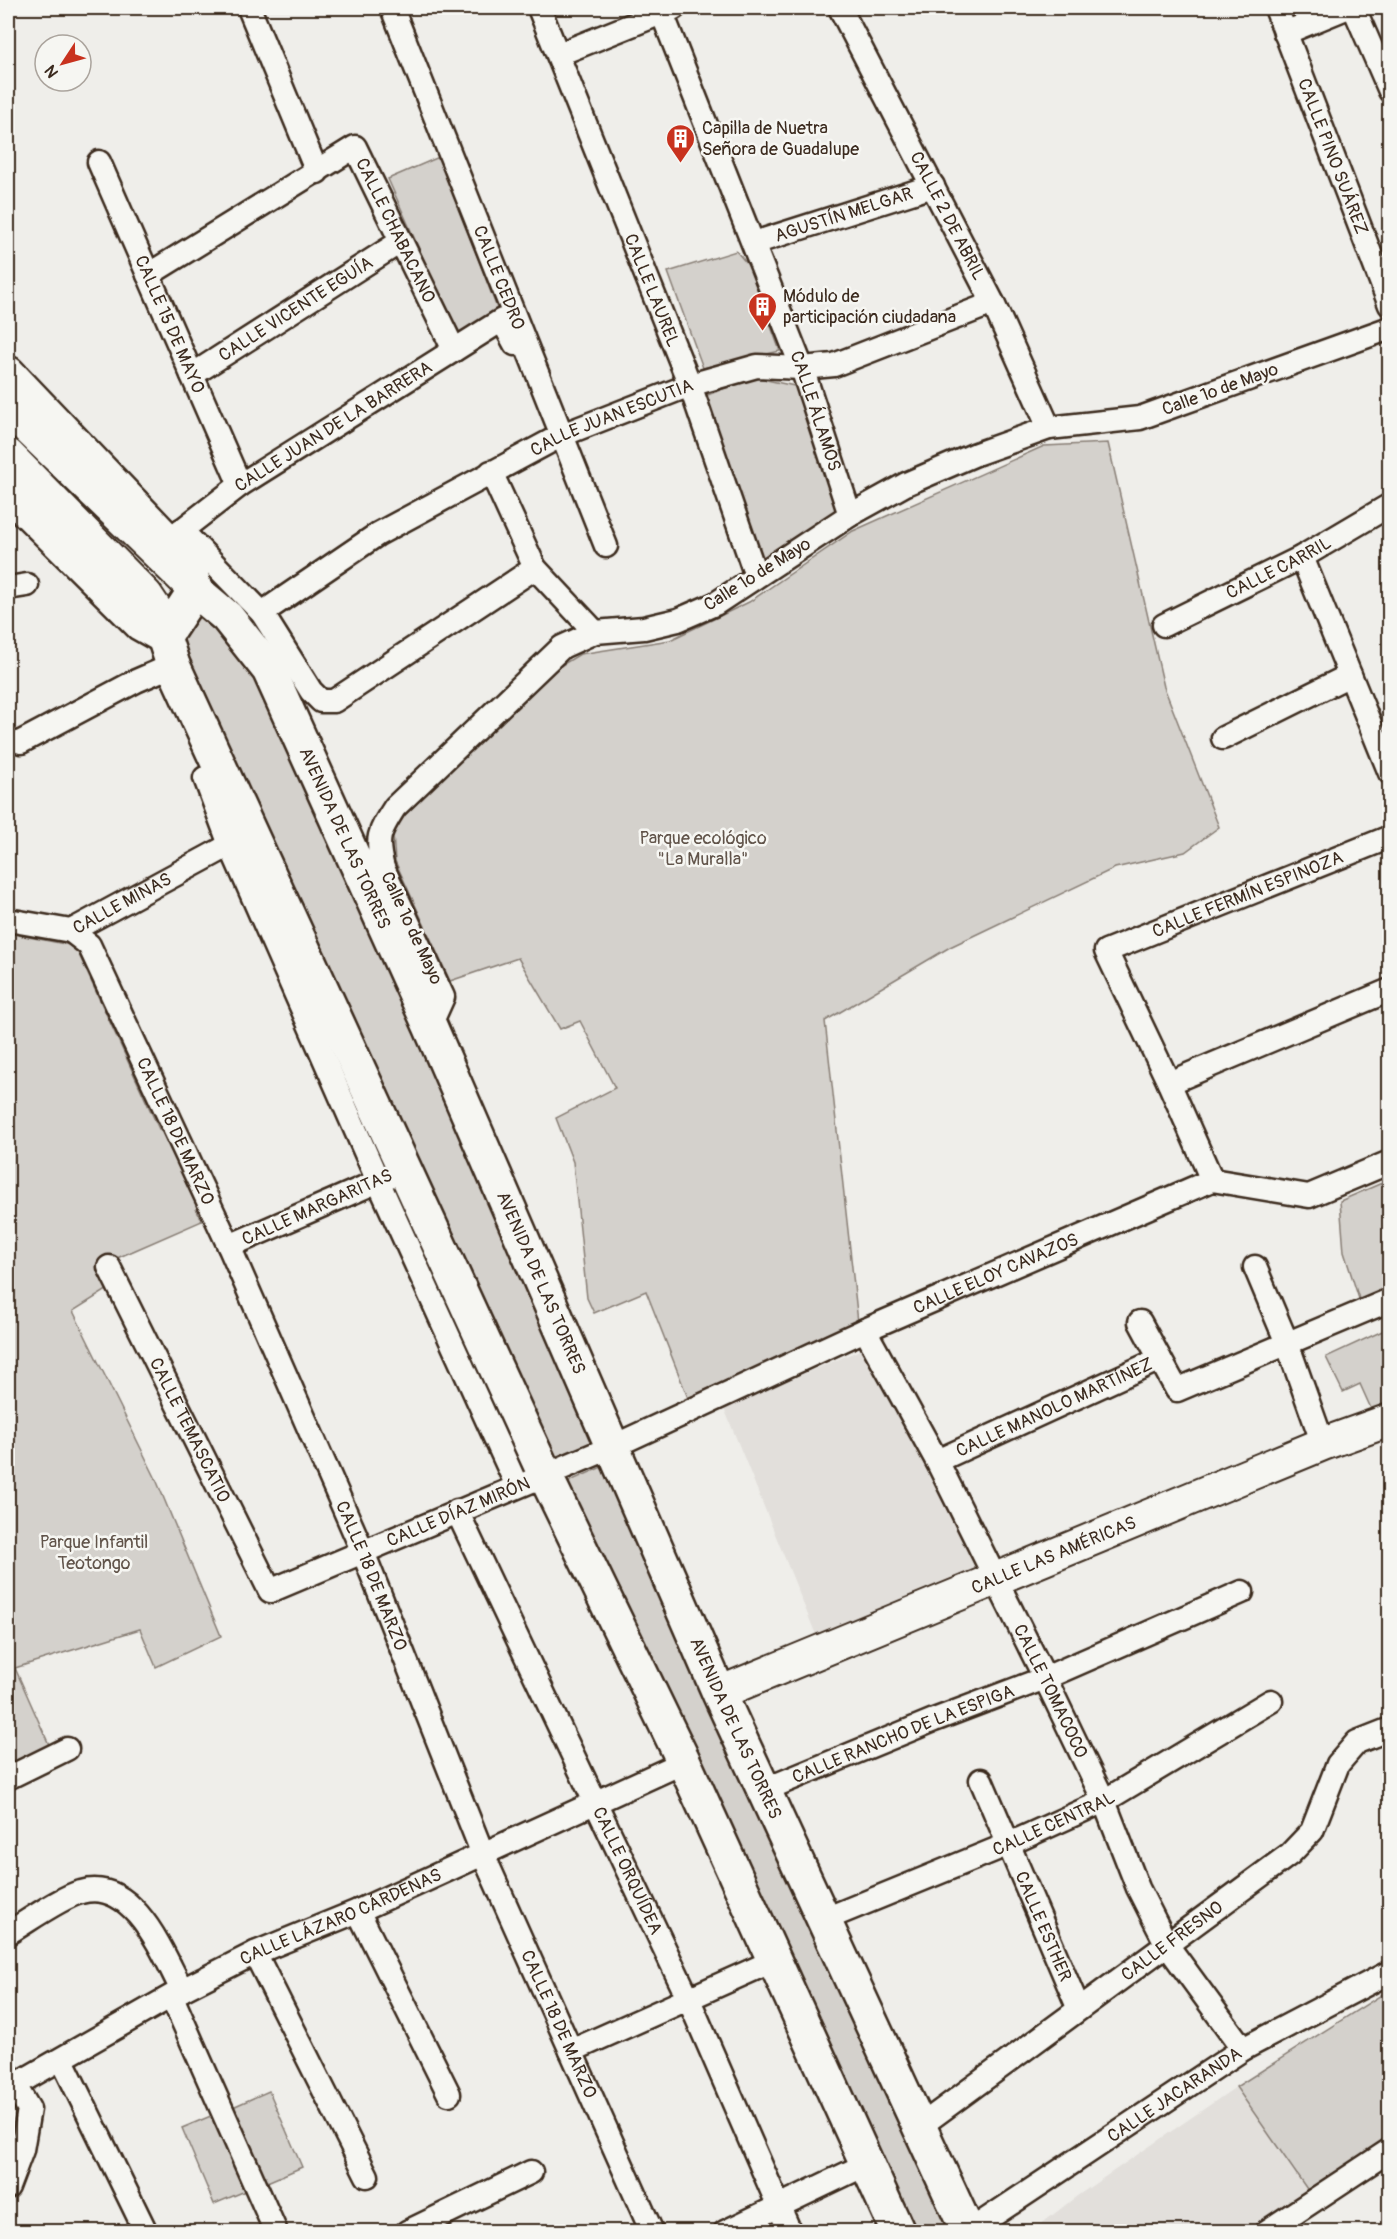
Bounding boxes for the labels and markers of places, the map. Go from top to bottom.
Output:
place label: Capilla de Nuetra Señora de Guadalupe [702,117,859,161]
building icon: Capilla de Nuetra Señora de Guadalupe [665,122,697,164]
place label: Módulo de participación ciudadana [783,285,956,329]
building icon: Módulo de participación ciudadana [746,290,778,332]

